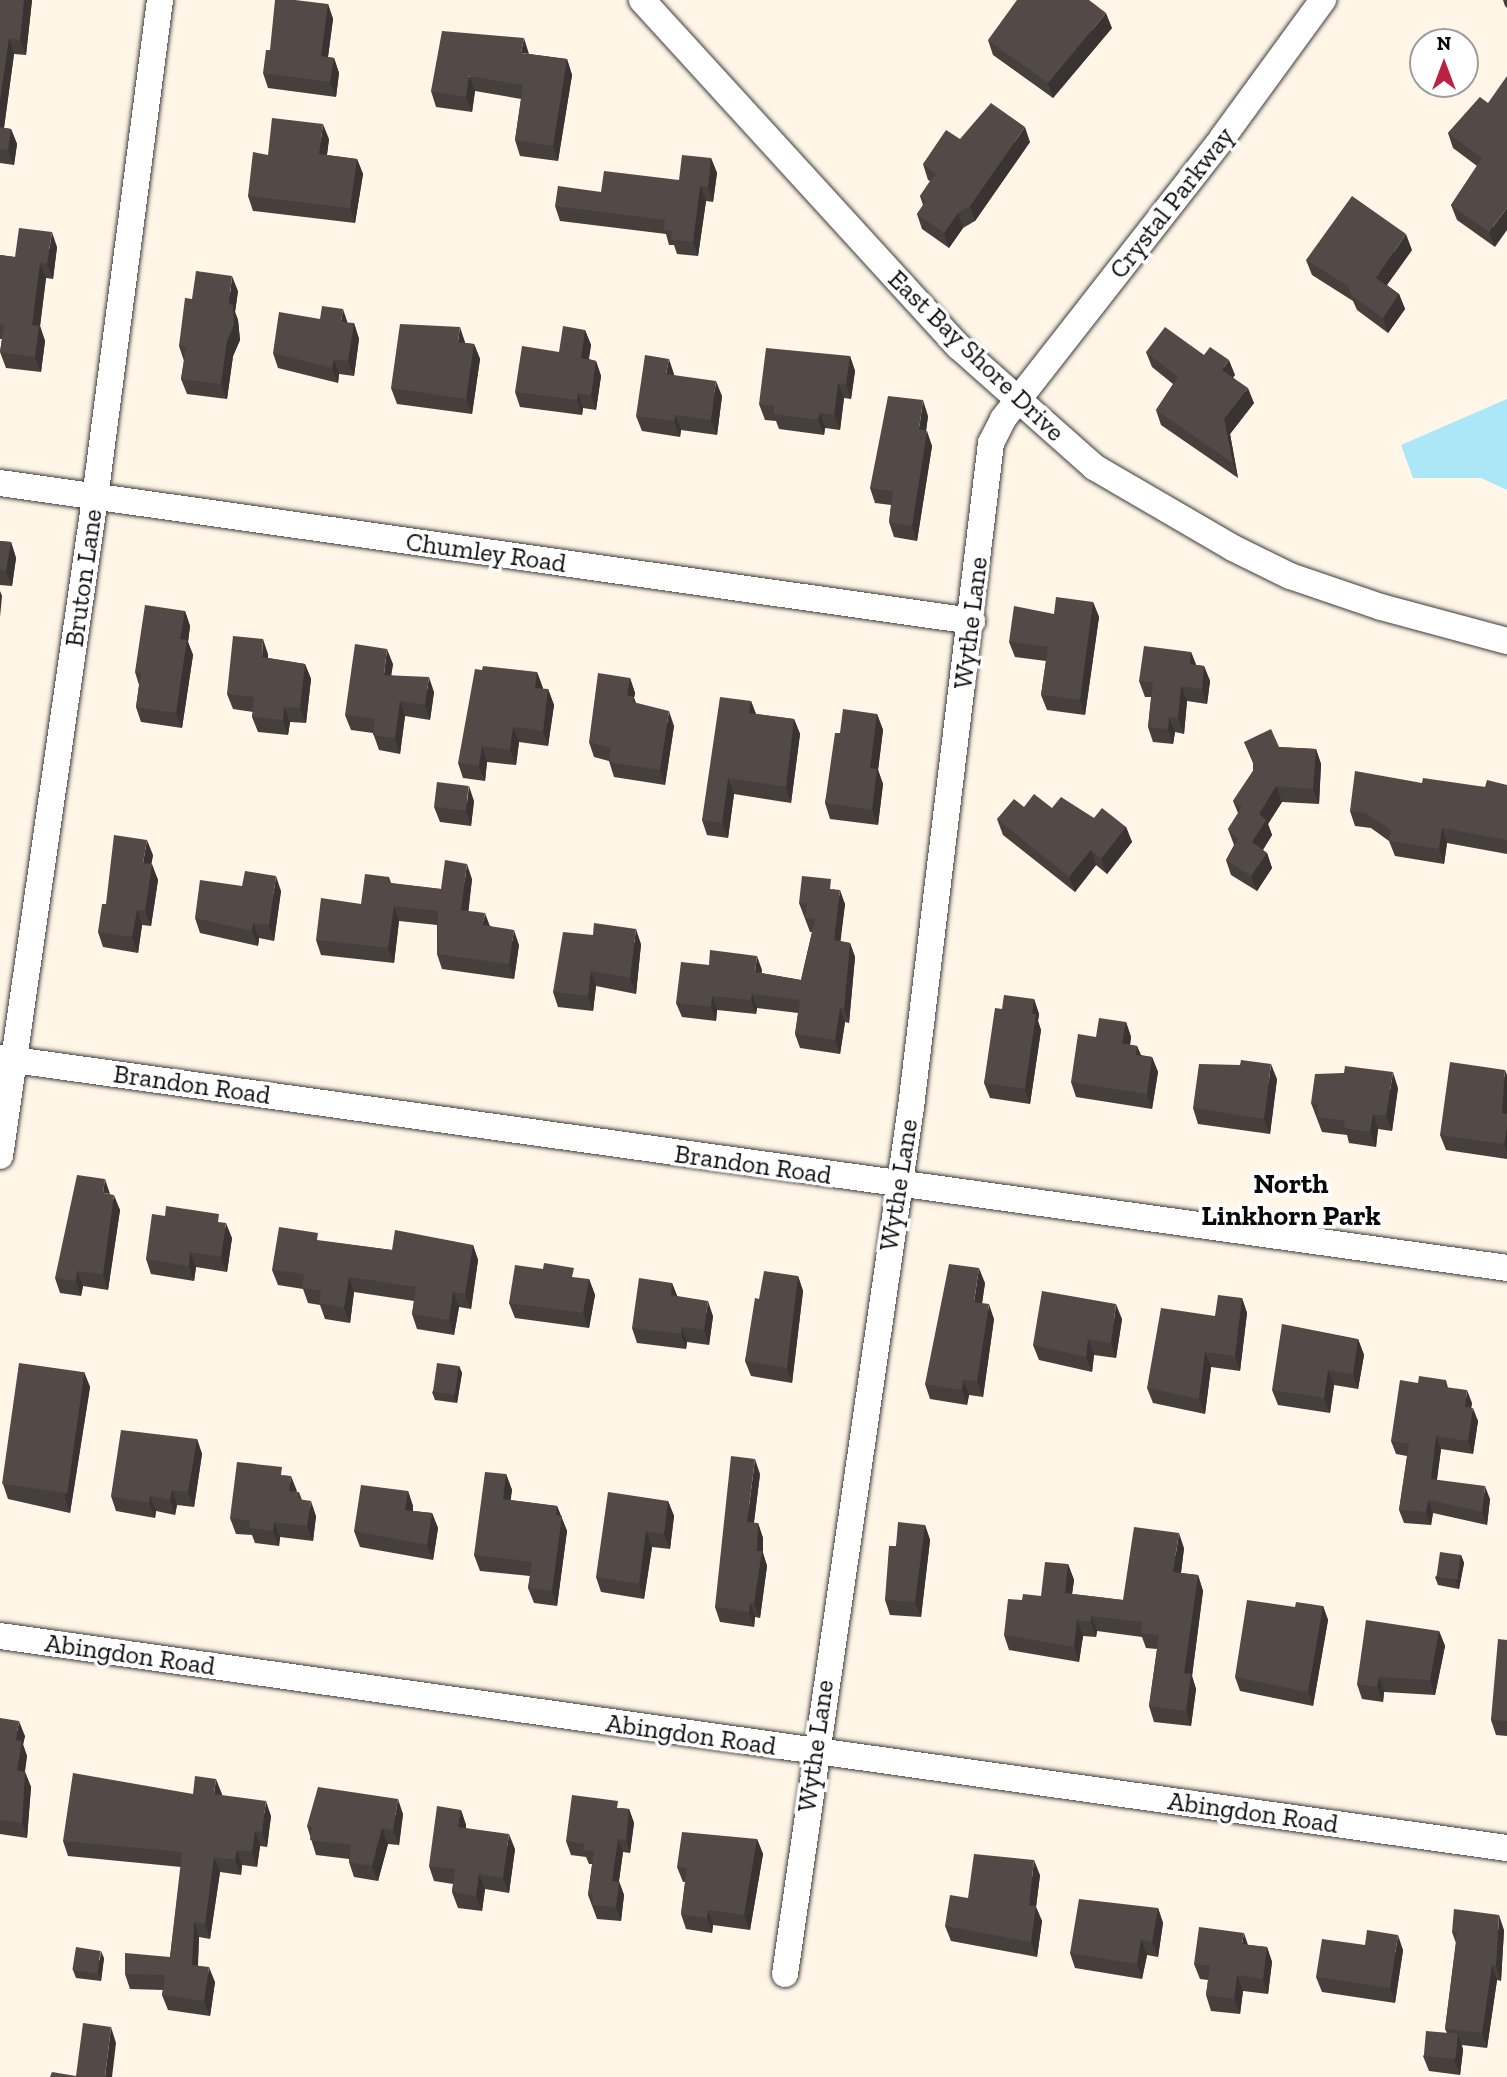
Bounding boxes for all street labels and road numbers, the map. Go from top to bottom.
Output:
street label: Crystal Parkway [1103,121,1241,285]
street label: East Bay Shore Drive [881,264,1071,448]
street label: Bruton Lane [59,507,109,649]
street label: Chumley Road [404,526,568,580]
street label: Wythe Lane [947,555,995,691]
street label: Brandon Road [111,1059,273,1111]
street label: Wythe Lane [873,1117,925,1253]
street label: Brandon Road [672,1139,834,1191]
street label: Abingdon Road [43,1628,217,1682]
street label: Wythe Lane [791,1678,841,1814]
street label: Abingdon Road [604,1708,778,1762]
street label: Abingdon Road [1166,1786,1340,1840]

